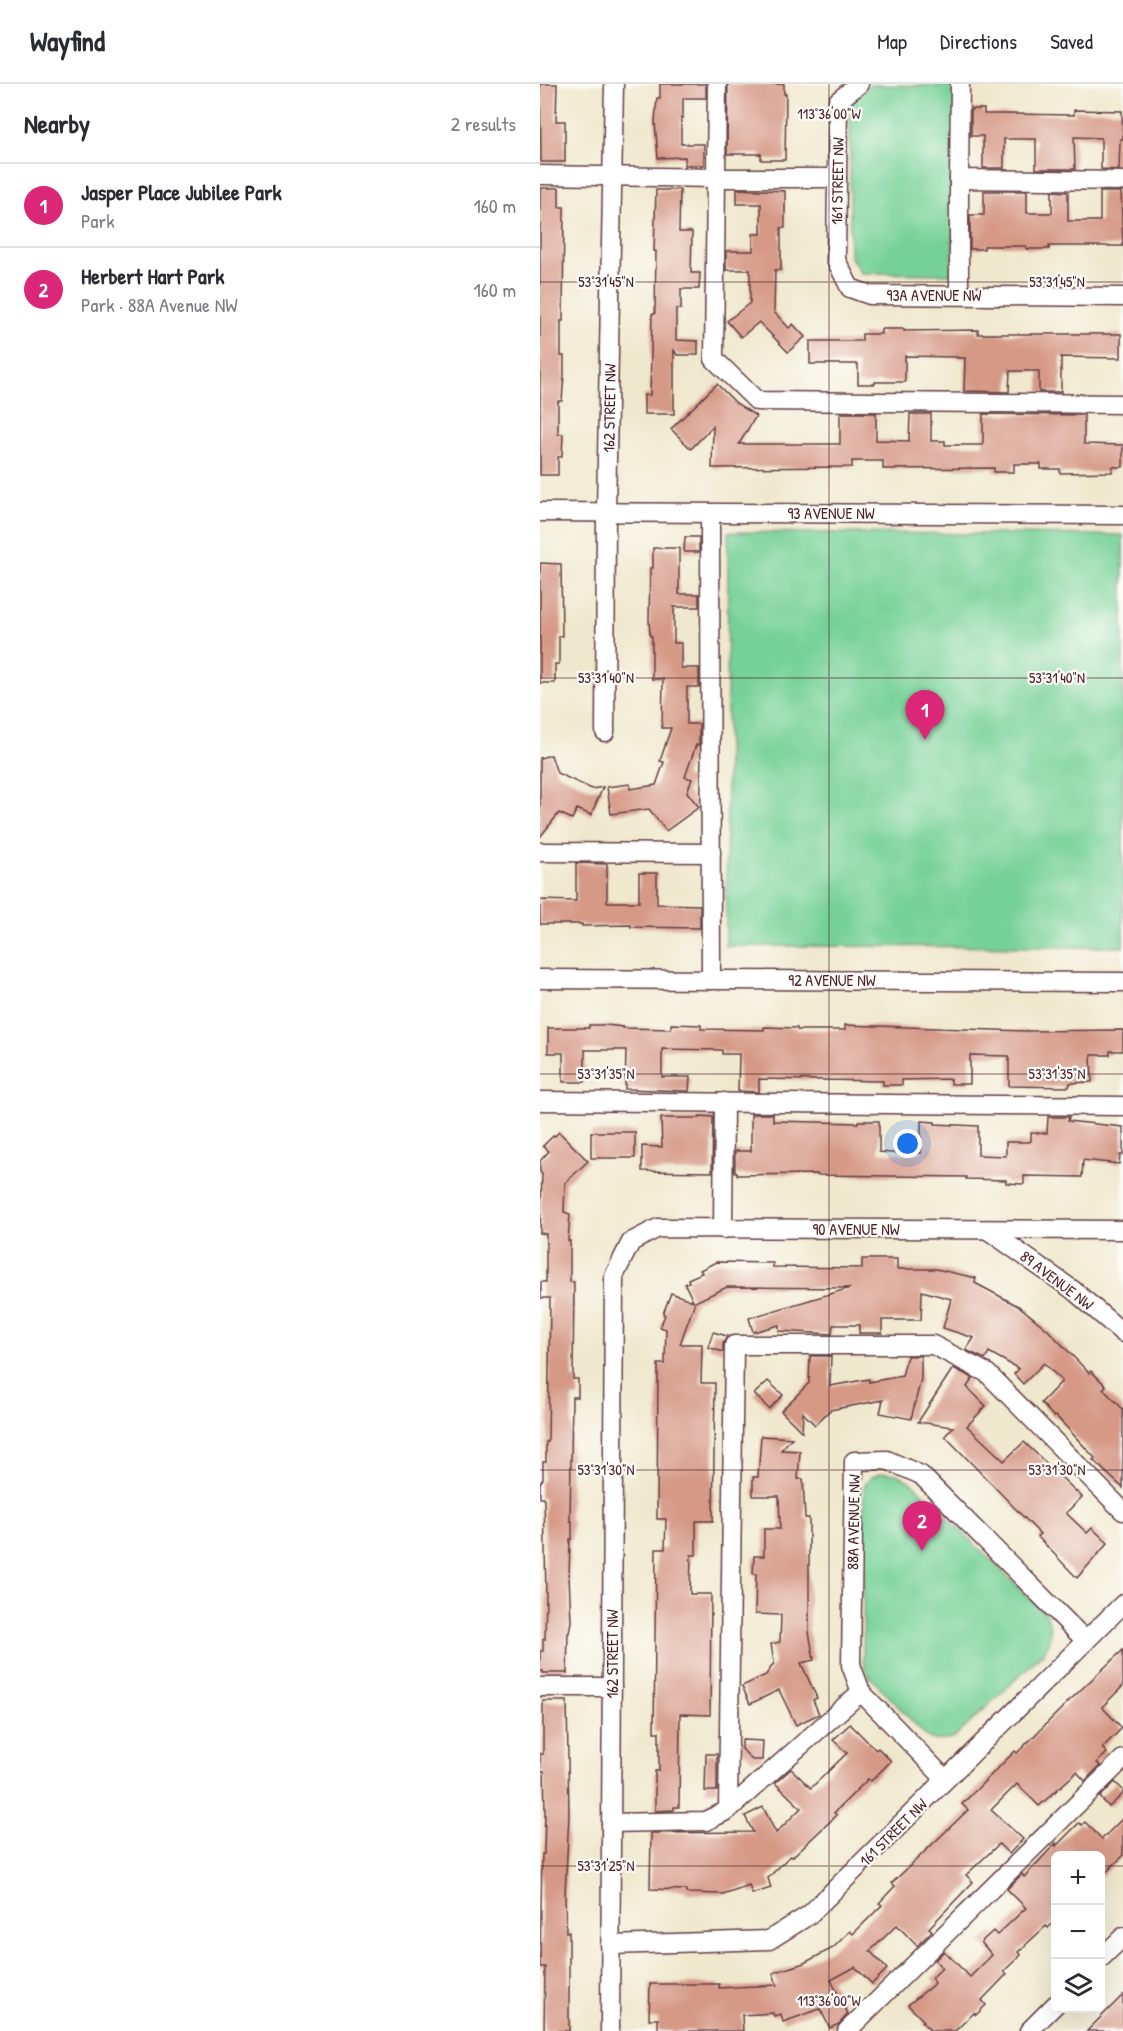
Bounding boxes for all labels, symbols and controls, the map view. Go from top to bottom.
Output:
text: Wayfind [30,22,105,60]
text: Map [877,27,907,56]
text: Directions [940,27,1017,56]
text: Saved [1050,27,1093,56]
text: 113°36'00"W [797,103,861,124]
text: Nearby [24,106,90,141]
text: 2 results [451,110,516,137]
street label: 161 STREET NW [825,137,849,225]
text: Jasper Place Jubilee Park [81,177,282,207]
text: 1 [40,192,47,219]
text: 160 m [474,192,516,219]
text: Park [81,207,114,234]
text: Herbert Hart Park [81,261,224,291]
text: 53°31'45"N [578,271,634,292]
text: 53°31'45"N [1029,271,1085,292]
text: 2 [39,276,48,303]
text: 160 m [474,276,516,303]
street label: 93A AVENUE NW [887,284,982,306]
text: Park · 88A Avenue NW [81,291,238,318]
street label: 162 STREET NW [597,363,621,453]
street label: 93 AVENUE NW [787,502,875,524]
text: 53°31'40"N [578,667,634,688]
text: 53°31'40"N [1029,667,1085,688]
pin: 1 [906,690,944,740]
street label: 92 AVENUE NW [788,969,876,991]
text: 53°31'35"N [578,1063,634,1084]
text: 53°31'35"N [1029,1063,1085,1084]
your location [893,1129,922,1158]
street label: 90 AVENUE NW [812,1218,900,1240]
street label: 89 AVENUE NW [1016,1245,1098,1315]
text: 53°31'30"N [577,1459,635,1480]
text: 53°31'30"N [1028,1459,1086,1480]
street label: 88A AVENUE NW [841,1474,865,1570]
pin: 2 [902,1502,941,1551]
street label: 162 STREET NW [601,1609,623,1699]
street label: 161 STREET NW [854,1793,932,1871]
map controls [1051,1851,1105,2013]
button: + [1051,1851,1105,1905]
text: 53°31'25"N [577,1855,635,1876]
button: − [1051,1905,1105,1959]
button: layers [1051,1959,1105,2013]
text: 113°36'00"W [797,1990,861,2011]

